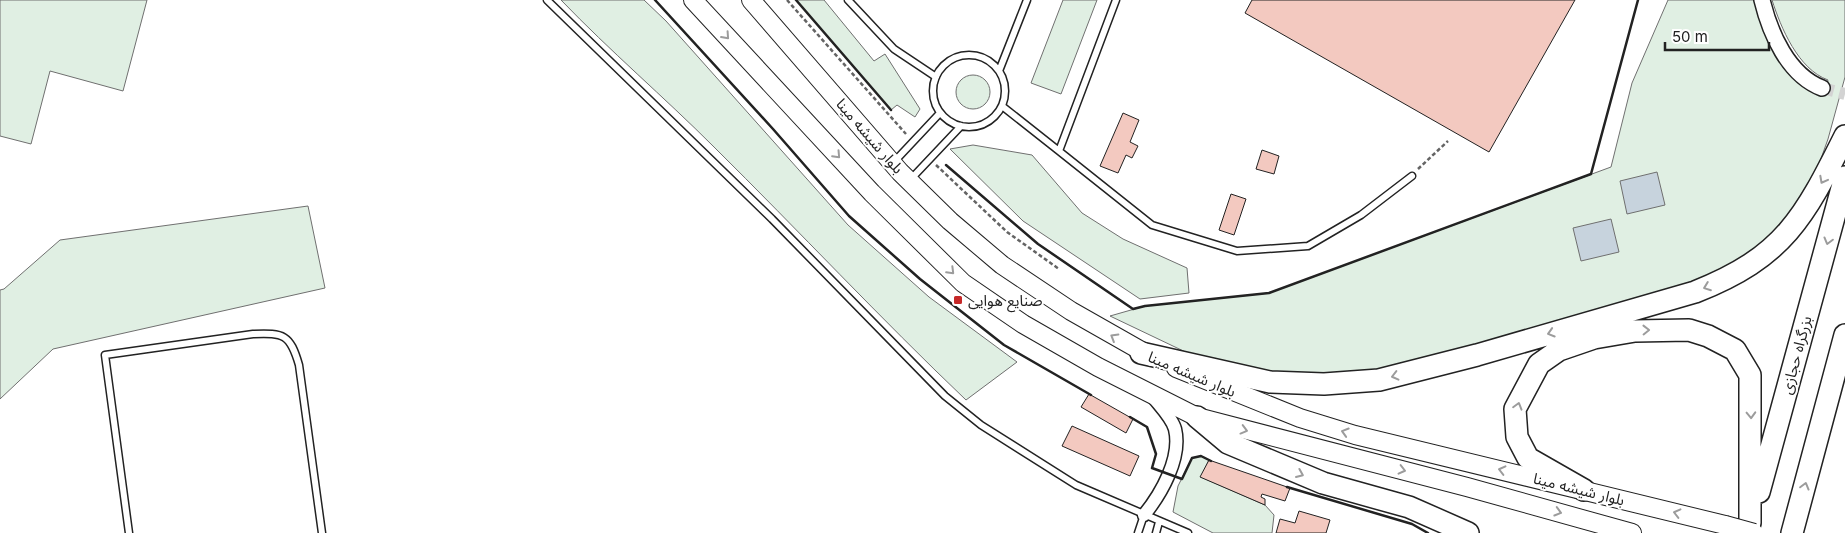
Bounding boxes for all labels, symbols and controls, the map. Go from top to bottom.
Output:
scale bar [1665,20,1769,52]
text: 50 m [1672,27,1708,46]
one-way arrow [720,31,729,40]
street label: بلوار شیشه مینا [832,94,908,178]
one-way arrow [831,150,840,159]
one-way arrow [1819,174,1829,183]
one-way arrow [1823,236,1833,244]
one-way arrow [945,265,954,274]
one-way arrow [1703,281,1712,291]
place label: صنایع هوایی [968,291,1043,313]
marker: صنایع هوایی [952,294,964,306]
street label: بزرگراه حجازی [1776,314,1816,396]
one-way arrow [1643,325,1651,336]
one-way arrow [1548,328,1556,338]
one-way arrow [1111,333,1120,343]
street label: بلوار شیشه مینا [1145,347,1239,401]
one-way arrow [1390,370,1399,381]
one-way arrow [1512,403,1522,411]
one-way arrow [1746,411,1757,419]
one-way arrow [1240,424,1248,434]
one-way arrow [1341,427,1349,437]
one-way arrow [1397,465,1405,475]
one-way arrow [1498,465,1507,476]
one-way arrow [1295,467,1304,478]
street label: بلوار شیشه مینا [1531,468,1627,510]
one-way arrow [1799,481,1810,490]
one-way arrow [1554,507,1562,517]
one-way arrow [1673,508,1682,519]

